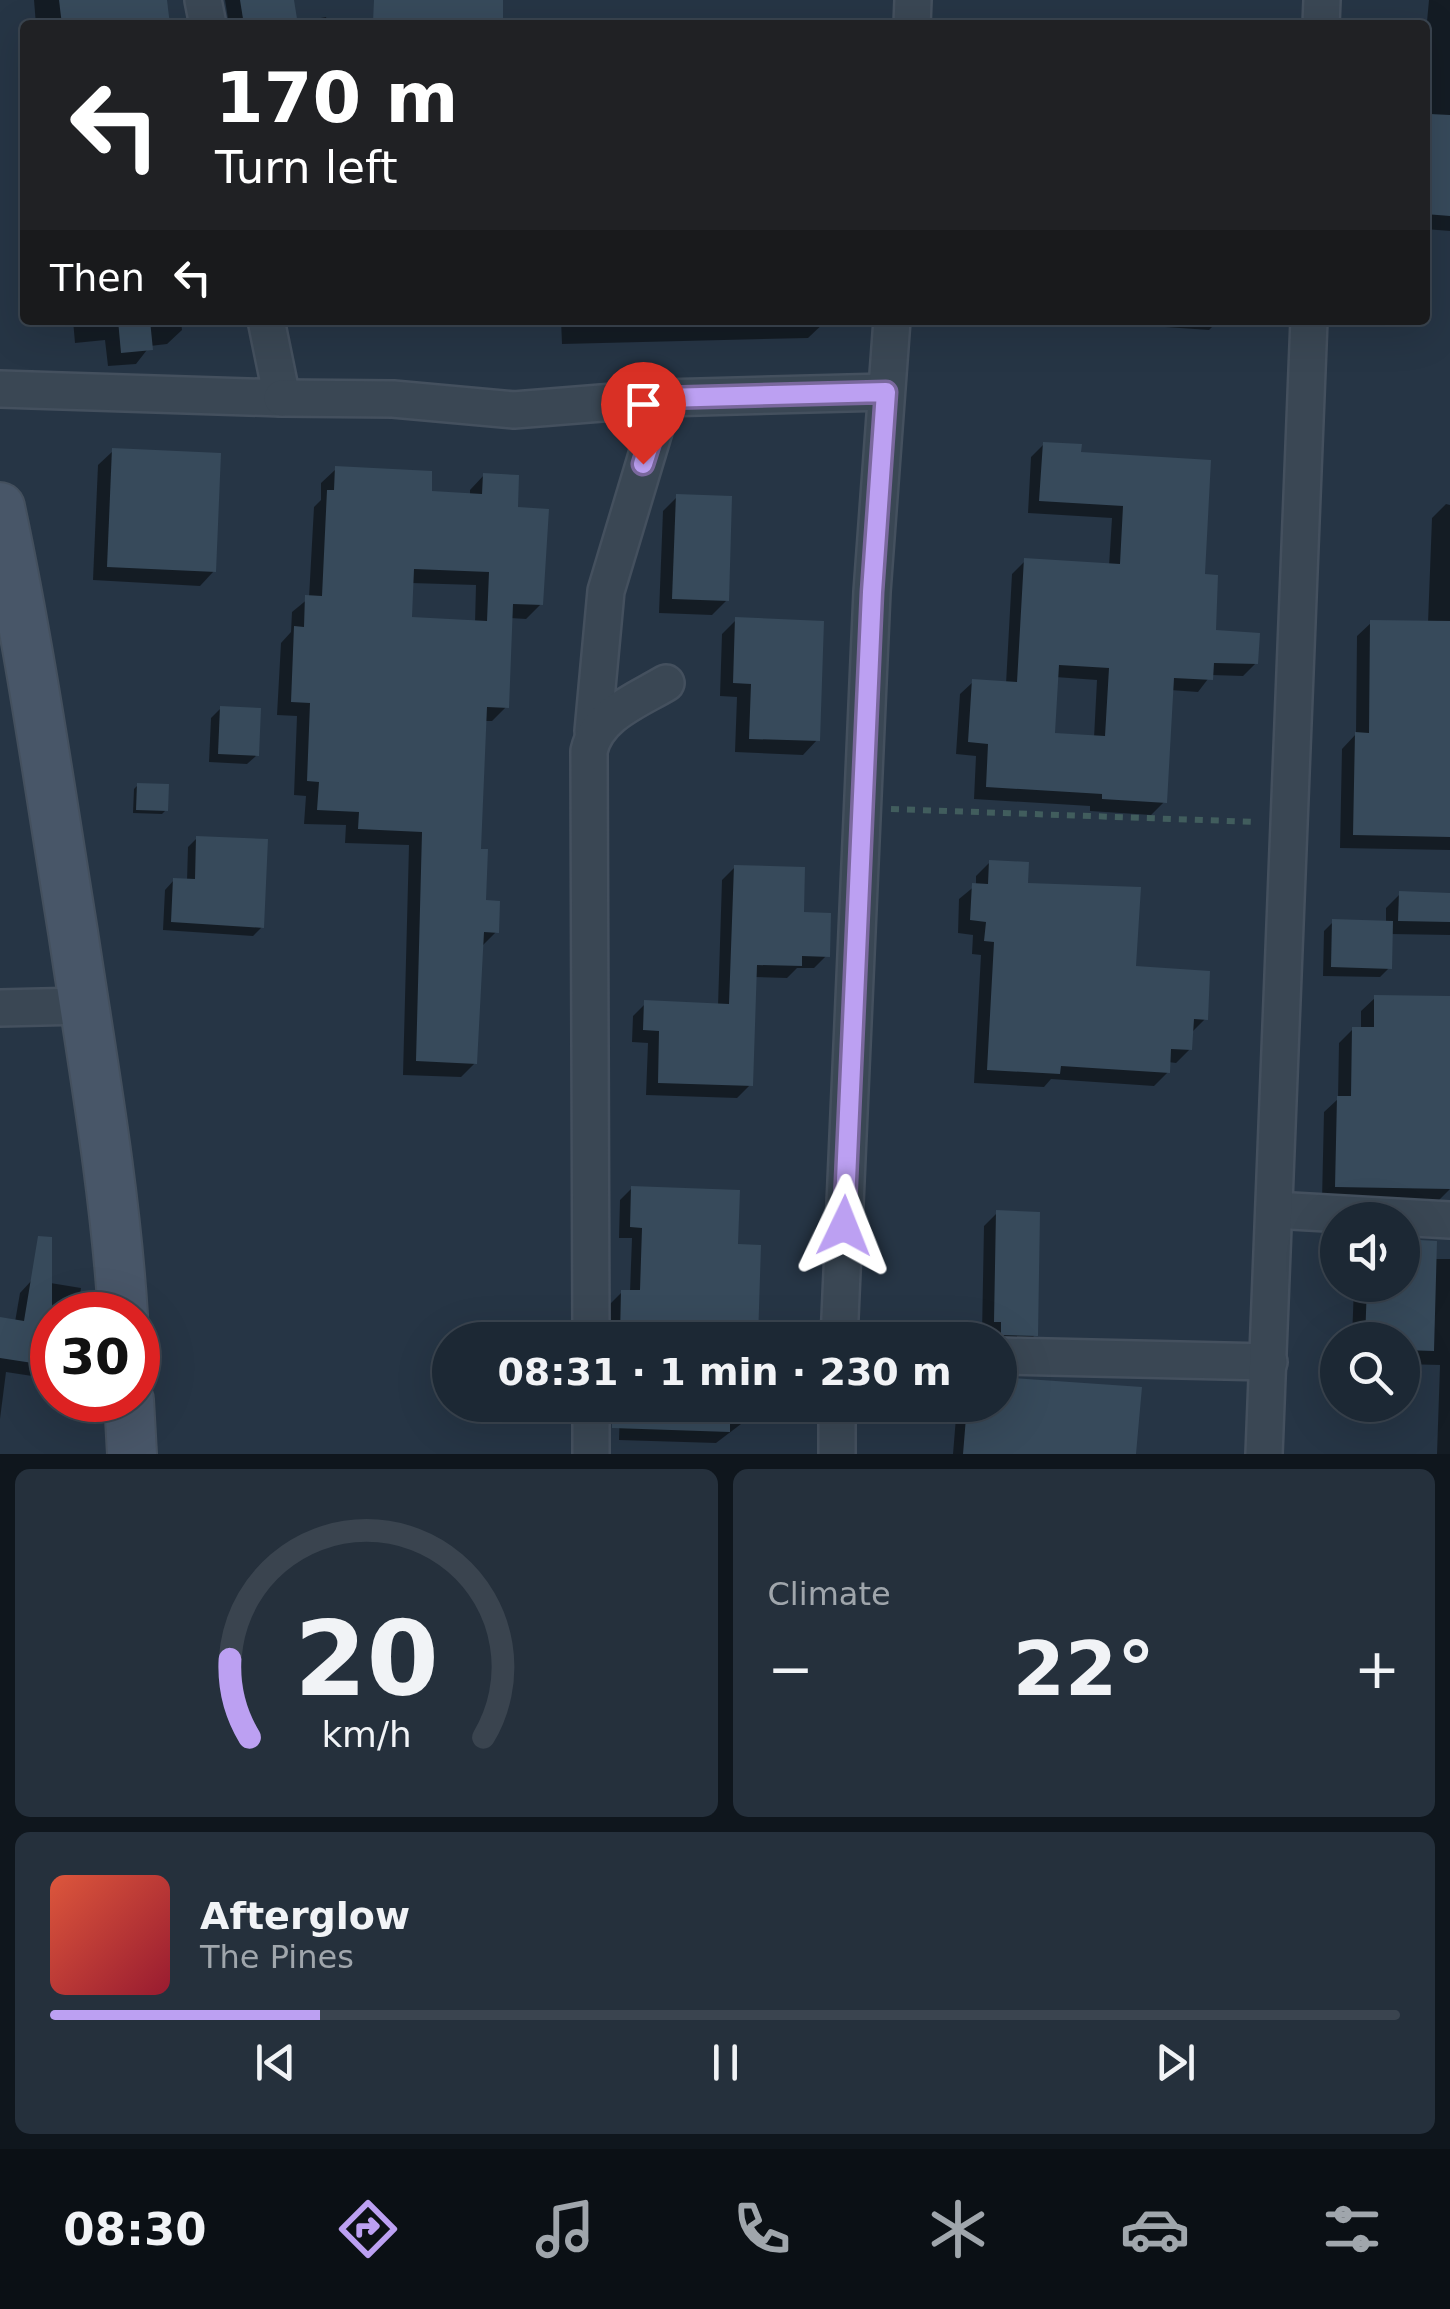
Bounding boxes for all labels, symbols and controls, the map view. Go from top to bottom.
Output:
text: 170 m [215,57,458,139]
icon: left [50,60,180,190]
text: Turn left [215,141,398,194]
icon: left [165,250,220,305]
text: Then [50,256,145,300]
pin [601,362,686,465]
icon: arrive [616,377,671,432]
position arrow [792,1174,896,1278]
map controls [1320,1202,1420,1422]
button: sound [1320,1202,1420,1302]
speed limit sign: 30 [30,1292,160,1422]
button: search [1320,1322,1420,1422]
text: 08:31 · 1 min · 230 m [497,1350,952,1394]
text: Climate [768,1575,891,1613]
text: 20 [294,1598,439,1720]
text: 22° [1013,1625,1155,1713]
text: − [768,1637,814,1701]
text: + [1354,1637,1400,1701]
text: km/h [321,1714,411,1755]
text: Afterglow [200,1894,410,1938]
text: The Pines [200,1938,354,1976]
icon: previous [248,2035,303,2090]
icon: pause [698,2035,753,2090]
icon: next [1148,2035,1203,2090]
icon: directions [333,2194,403,2264]
icon: music [530,2194,600,2264]
icon: phone [727,2194,797,2264]
icon: climate [923,2194,993,2264]
icon: car [1120,2194,1190,2264]
icon: filters [1317,2194,1387,2264]
text: 08:30 [63,2203,207,2256]

